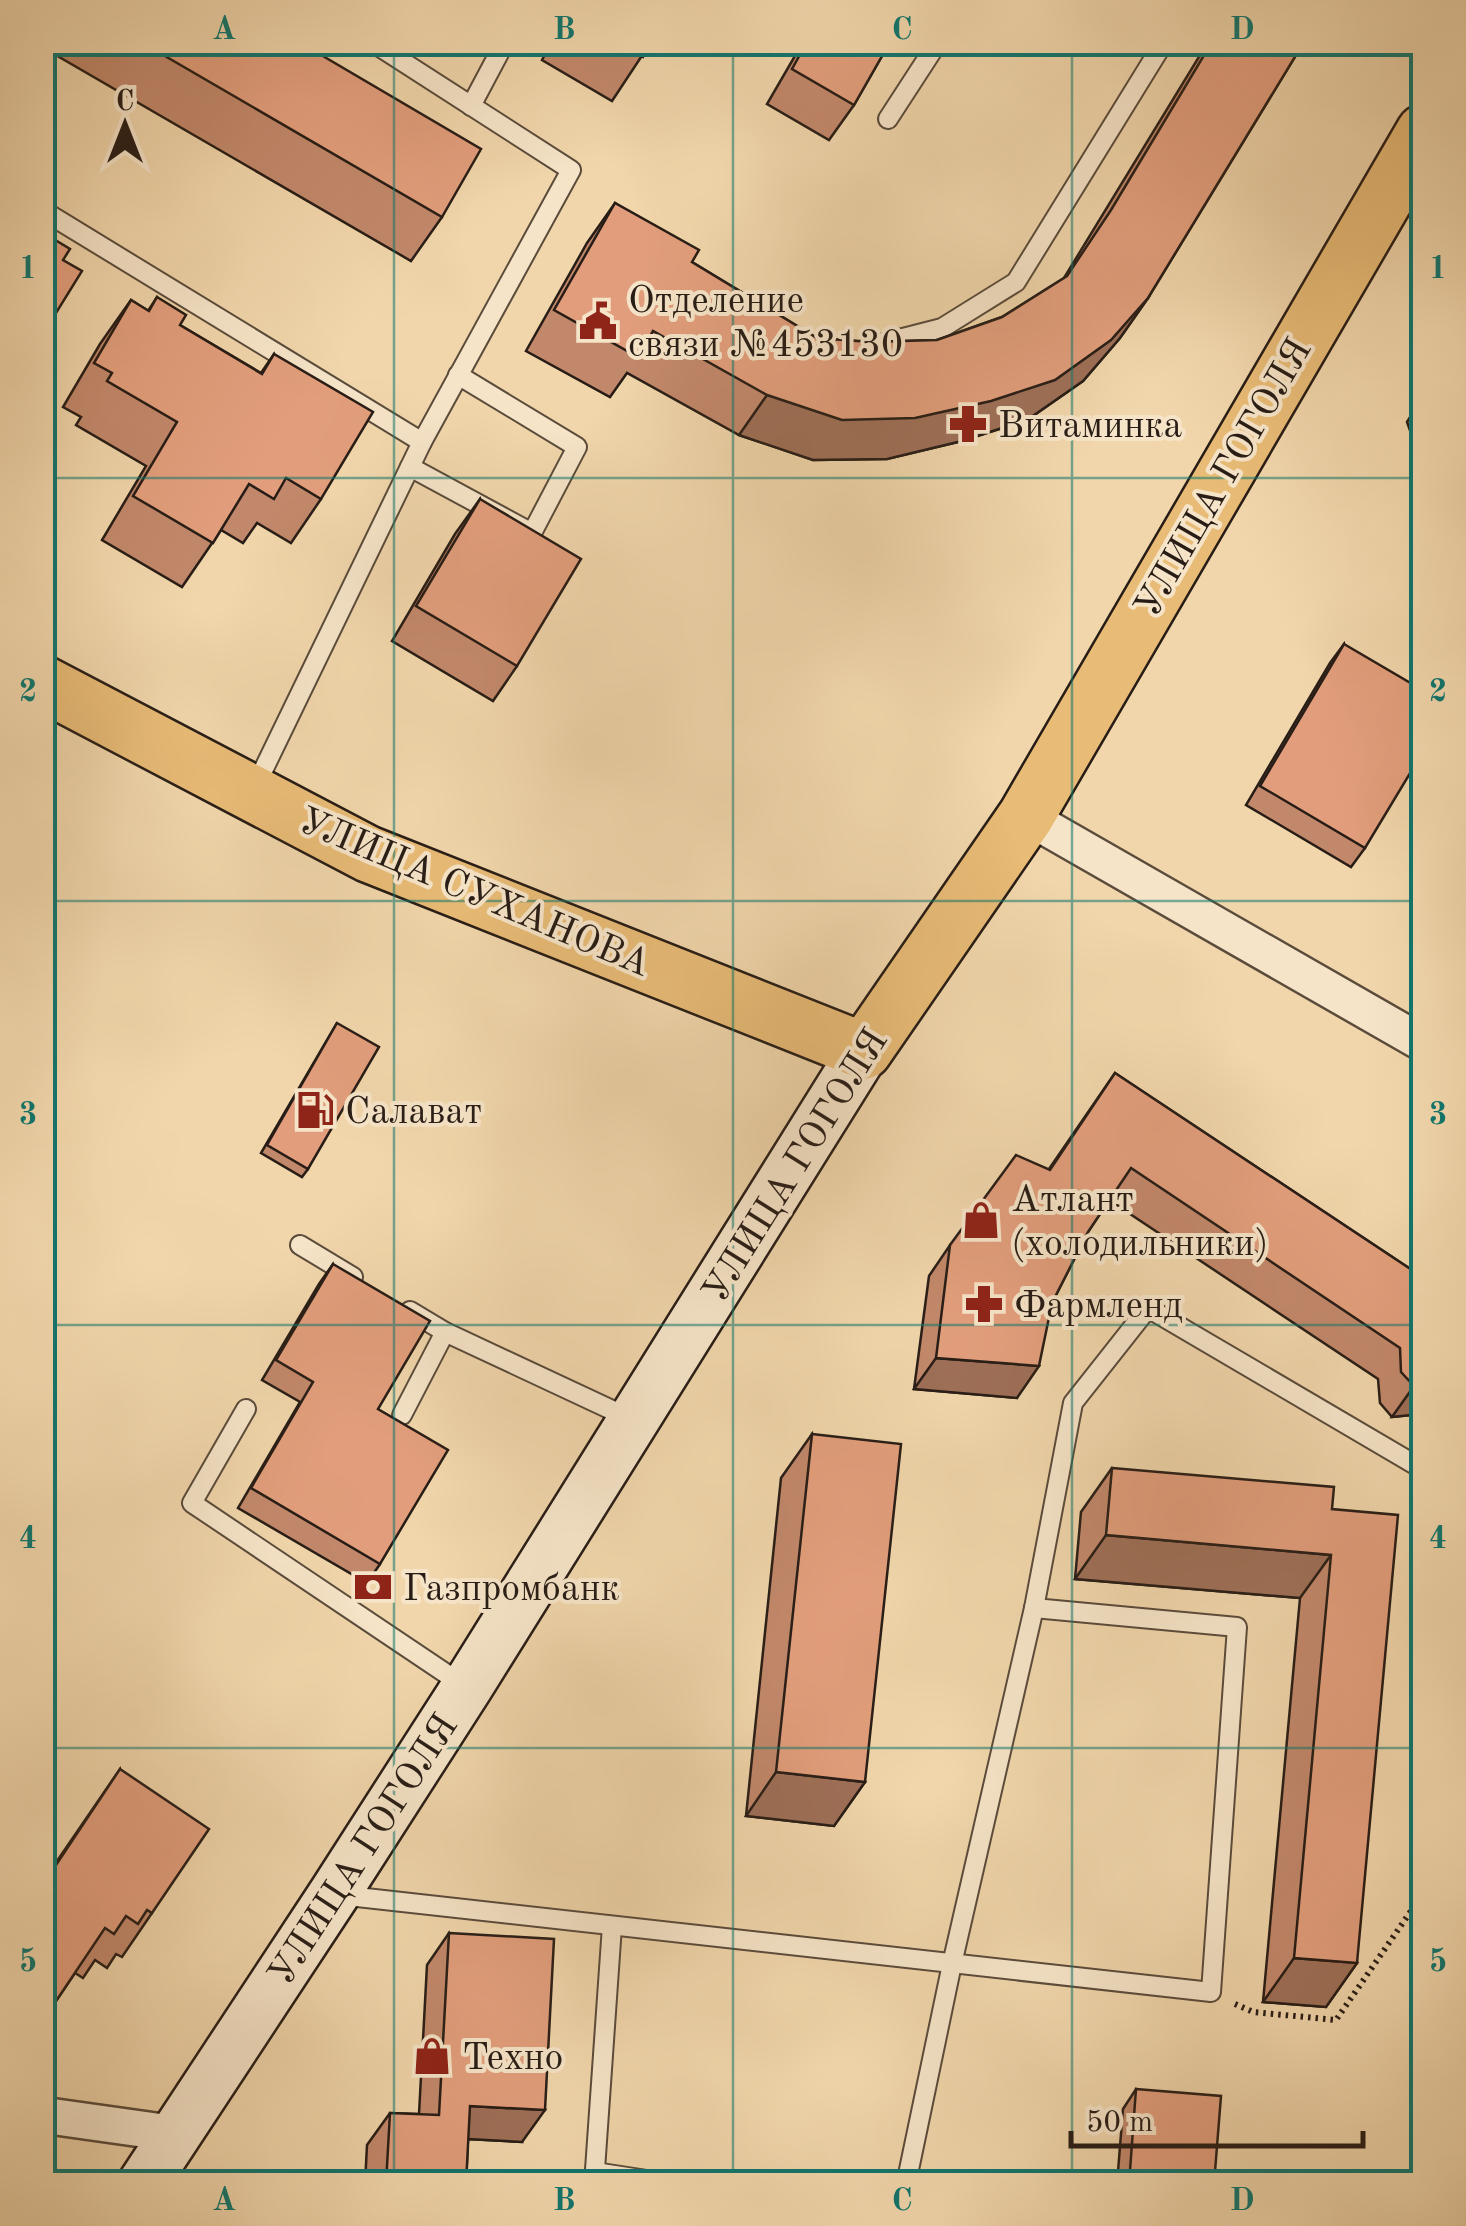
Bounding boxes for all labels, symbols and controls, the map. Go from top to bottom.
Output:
text: A [212,15,236,47]
text: B [553,15,575,47]
text: C [891,15,913,47]
text: D [1229,15,1255,47]
north arrow [75,75,175,175]
text: С [116,88,134,117]
text: 1 [19,254,37,286]
text: 1 [1429,254,1447,286]
place label: Отделение связи №453130 [628,283,903,365]
public building icon: Отделение связи №453130 [577,300,619,342]
street label: УЛИЦА ГОГОЛЯ [1129,333,1320,624]
pharmacy icon: Витаминка [947,403,989,445]
place label: Витаминка [998,408,1183,446]
text: 2 [19,677,37,709]
text: 2 [1429,677,1447,709]
street label: УЛИЦА СУХАНОВА [293,803,655,985]
street label: УЛИЦА ГОГОЛЯ [697,1023,896,1310]
fuel station icon: Салават [294,1089,336,1131]
place label: Салават [345,1094,482,1132]
text: 3 [19,1100,37,1132]
text: 3 [1429,1100,1447,1132]
place label: Атлант (холодильники) [1011,1182,1269,1264]
shop icon: Атлант (холодильники) [960,1199,1002,1241]
pharmacy icon: Фармленд [963,1283,1005,1325]
place label: Фармленд [1014,1288,1183,1326]
text: 4 [19,1524,37,1556]
text: 4 [1429,1524,1447,1556]
bank icon: Газпромбанк [352,1566,394,1608]
place label: Газпромбанк [403,1571,620,1609]
street label: УЛИЦА ГОГОЛЯ [263,1708,466,1993]
text: 5 [19,1947,37,1979]
text: 5 [1429,1947,1447,1979]
shop icon: Техно [411,2035,453,2077]
place label: Техно [462,2040,563,2078]
scale bar [1071,2086,1364,2148]
text: 50 m [1086,2108,1153,2138]
text: A [212,2186,236,2218]
text: B [553,2186,575,2218]
text: C [891,2186,913,2218]
text: D [1229,2186,1255,2218]

